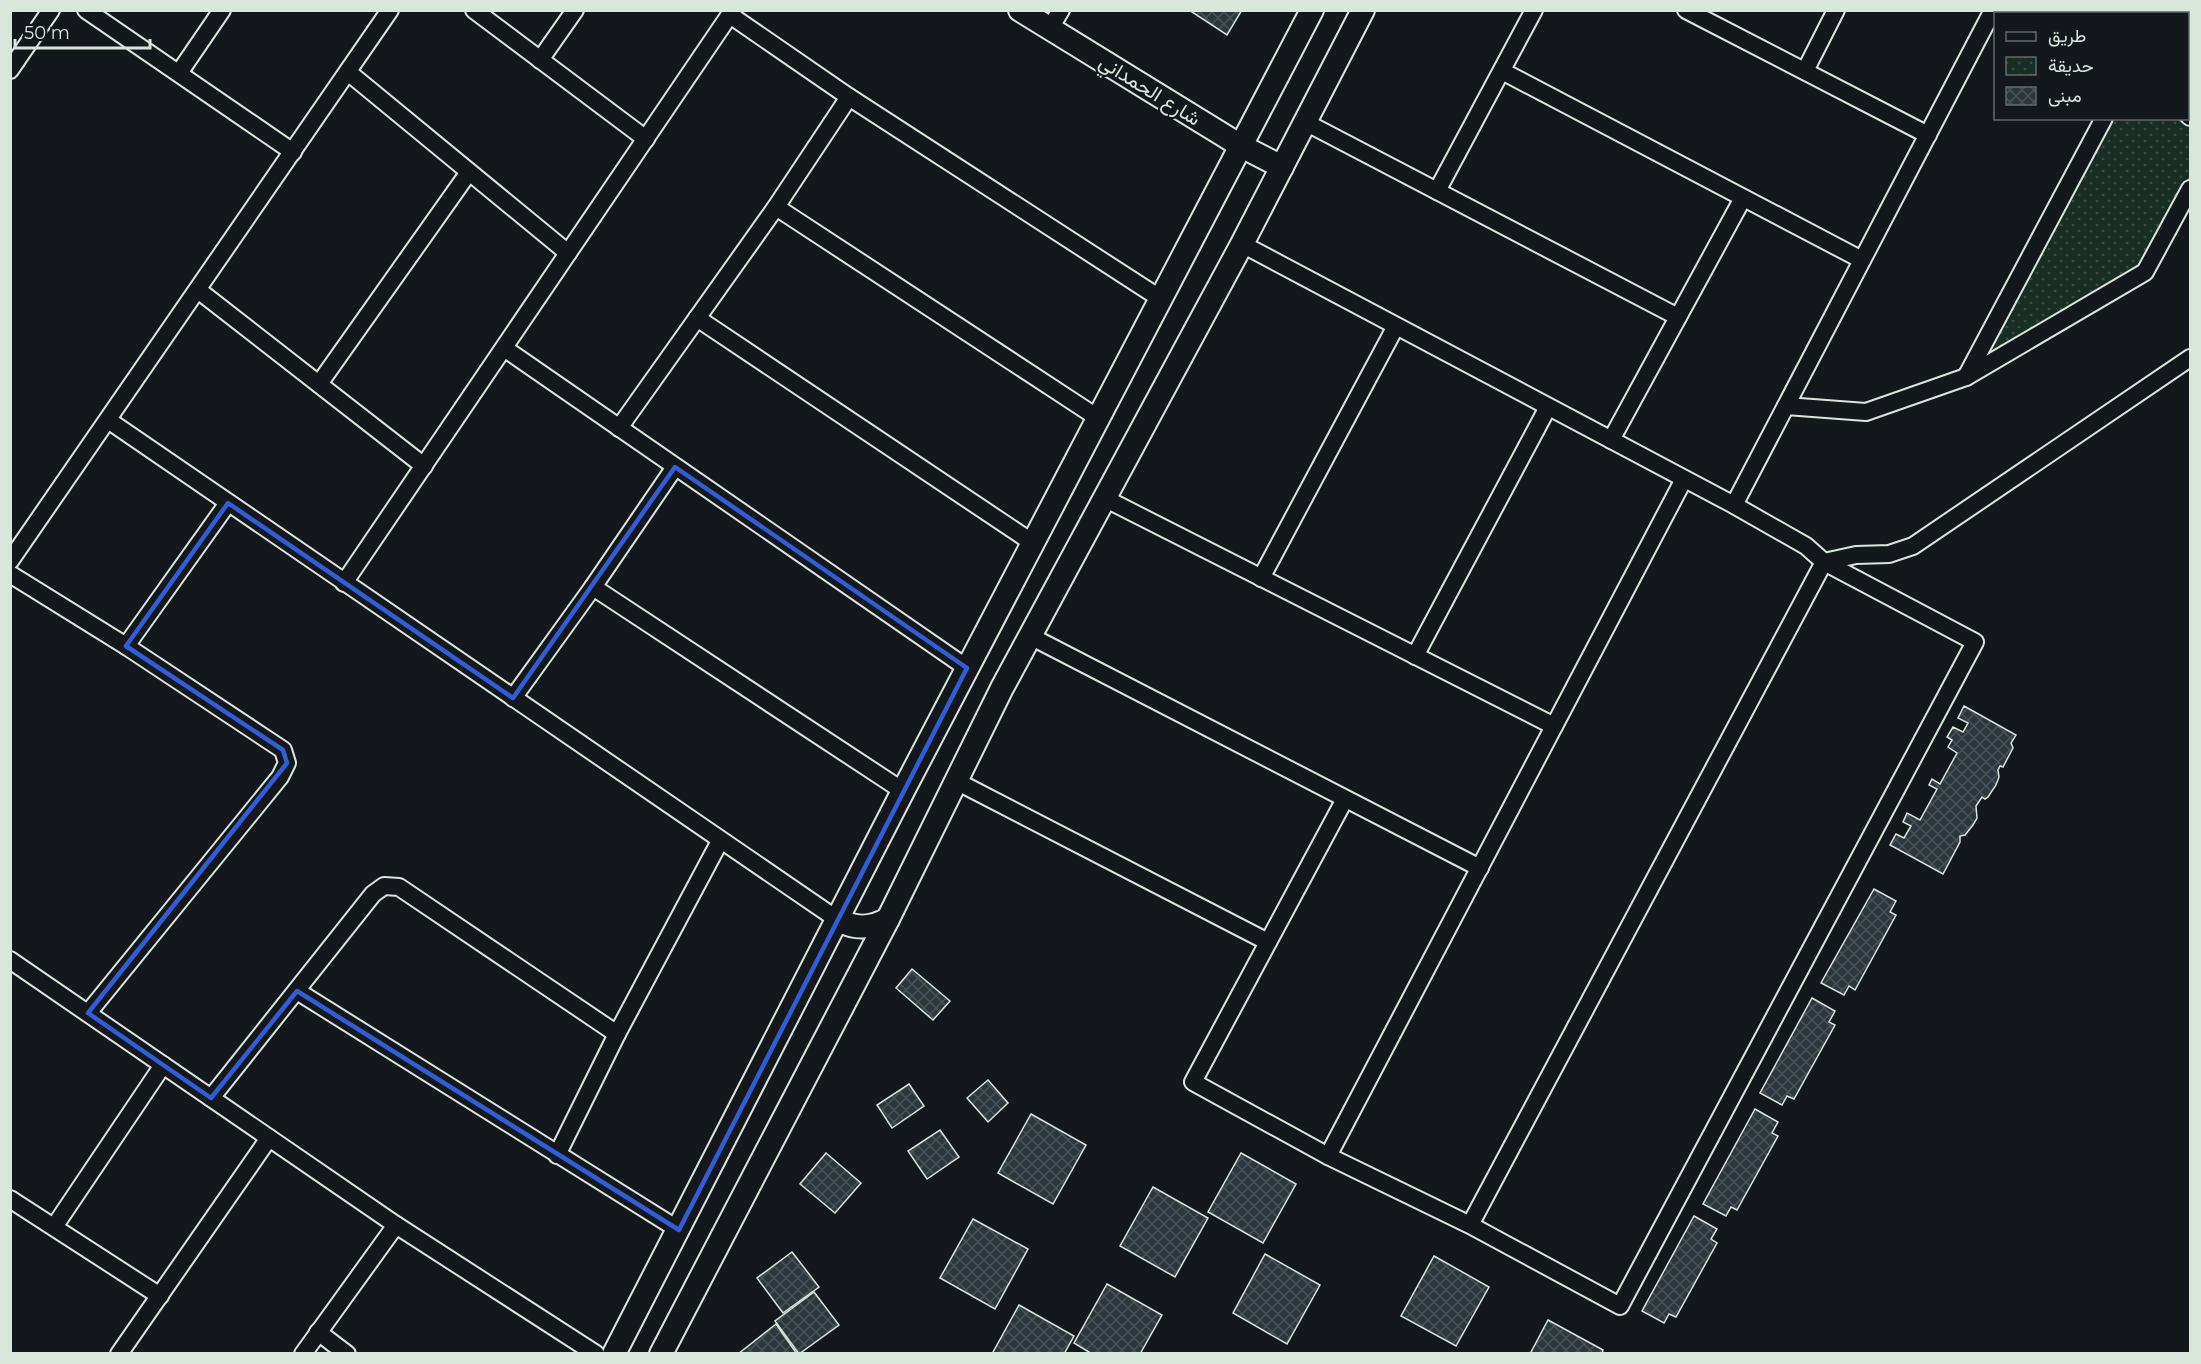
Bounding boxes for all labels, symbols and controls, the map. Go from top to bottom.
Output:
scale bar [15,12,150,50]
legend [1994,12,2189,120]
text: 50 m [24,22,70,44]
text: طريق [2048,25,2086,47]
street label: شارع الحمداني [1092,49,1205,135]
text: حديقة [2048,55,2094,77]
text: مبنى [2048,85,2082,107]

